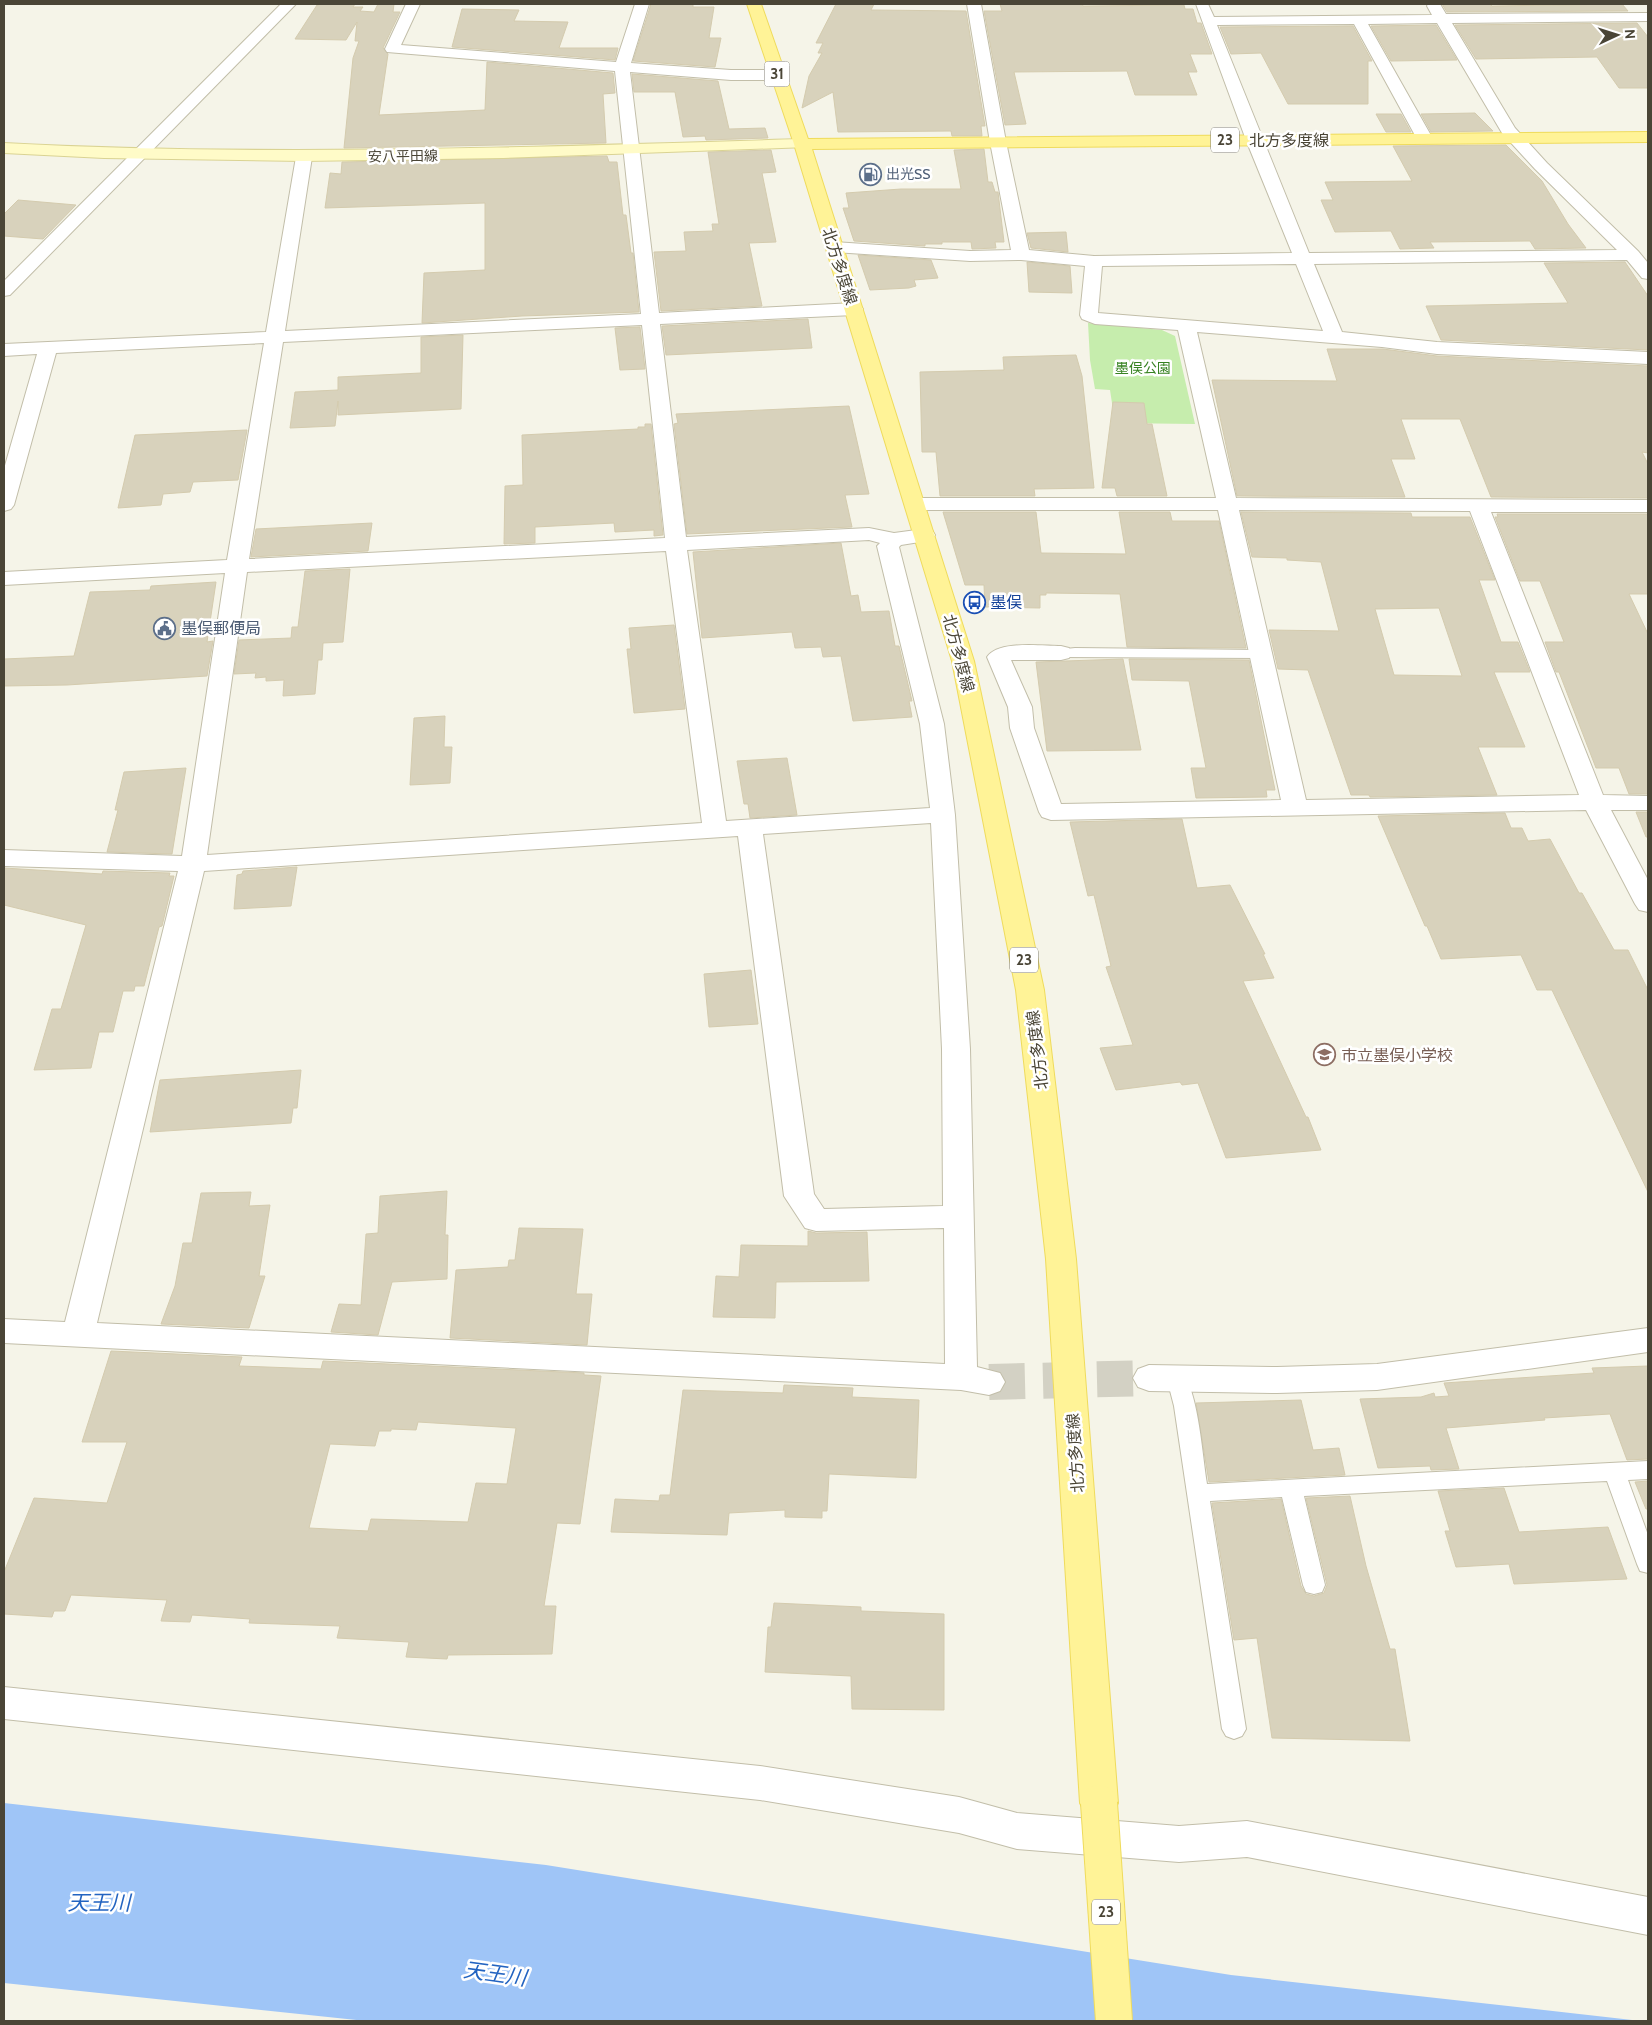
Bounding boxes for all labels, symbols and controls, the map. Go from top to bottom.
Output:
north arrow [1592,10,1642,60]
text: N [1621,29,1639,40]
road number: 31 [764,62,790,86]
road number: 23 [1211,128,1239,152]
street label: 北方多度線 [1249,131,1329,150]
street label: 安八平田線 [368,146,438,166]
fuel station icon: 出光SS [858,162,882,186]
place label: 出光SS [886,165,930,183]
street label: 北方多度線 [818,225,861,307]
park label: 墨俣公園 [1115,359,1171,377]
bus stop icon: 墨俣 [962,590,986,614]
place label: 墨俣 [990,593,1022,612]
street label: 北方多度線 [939,612,978,694]
public building icon: 墨俣郵便局 [153,616,177,640]
place label: 墨俣郵便局 [181,619,261,638]
road number: 23 [1010,948,1038,972]
street label: 北方多度線 [1023,1009,1052,1091]
school or university icon: 市立墨俣小学校 [1313,1043,1337,1067]
place label: 市立墨俣小学校 [1341,1046,1453,1065]
street label: 北方多度線 [1063,1412,1088,1494]
water label: 天王川 [68,1890,132,1915]
road number: 23 [1092,1900,1120,1924]
water label: 天王川 [462,1957,530,1991]

